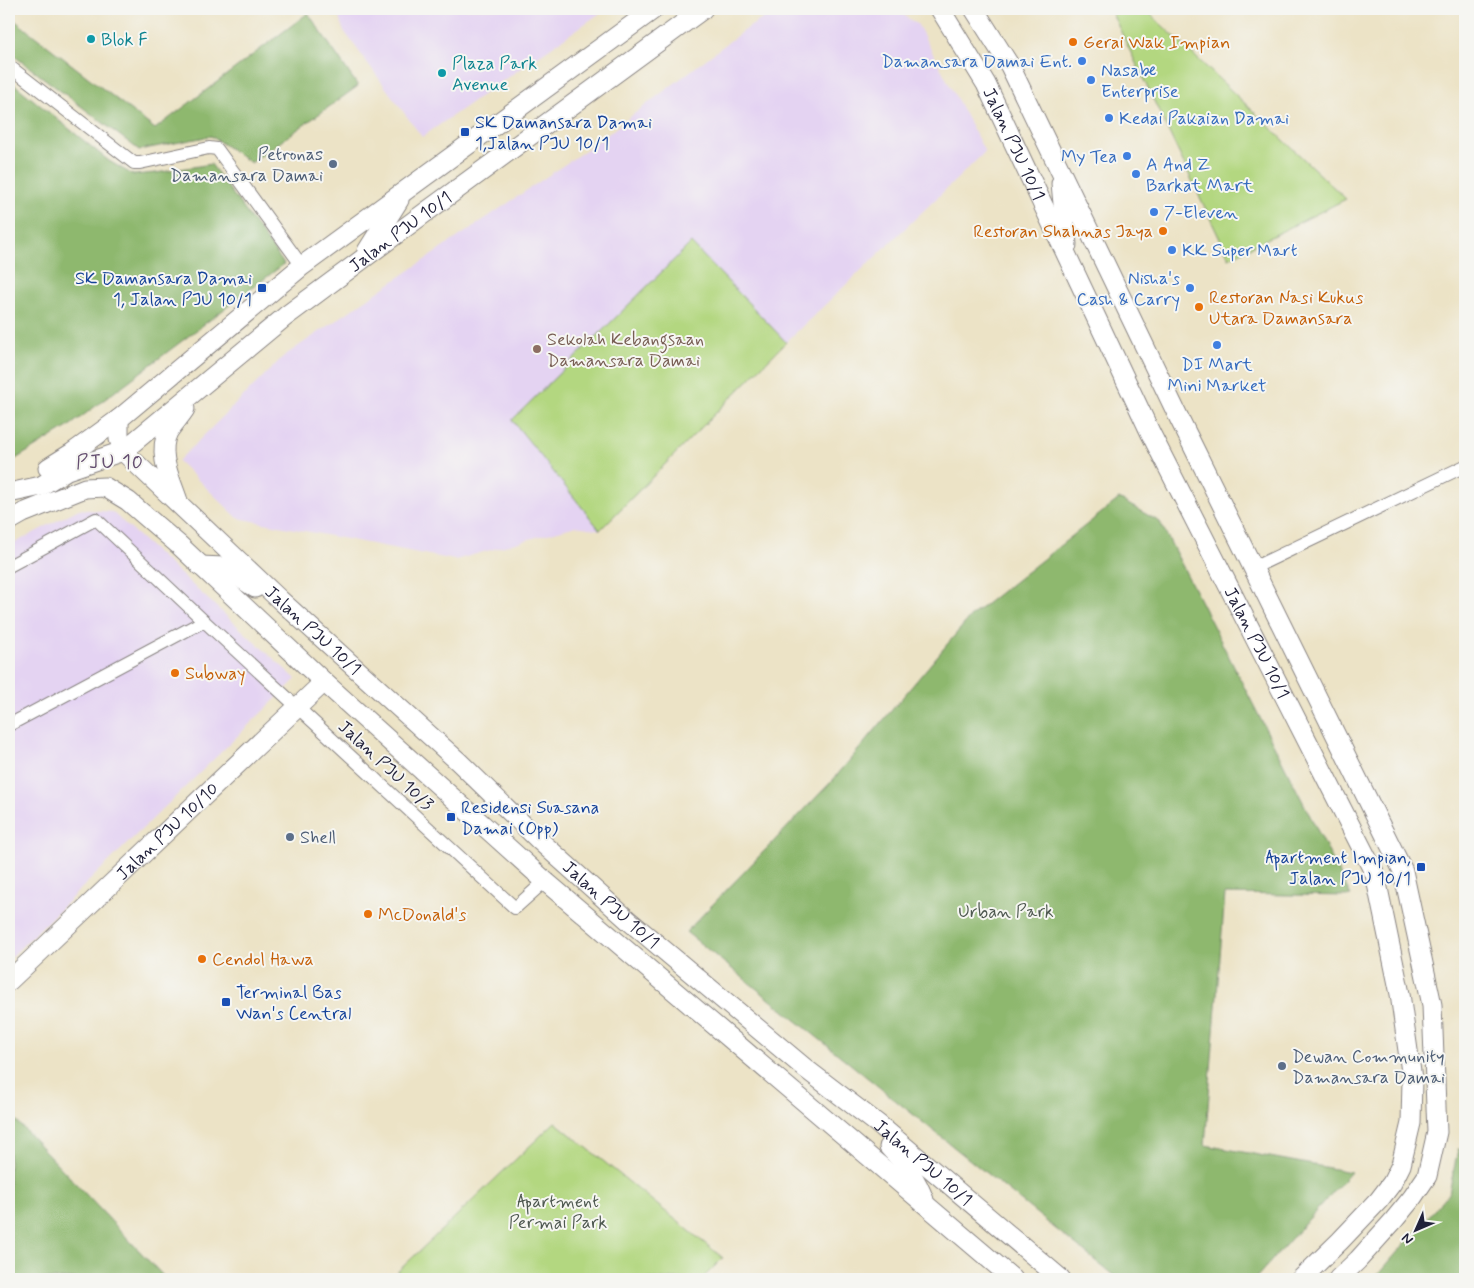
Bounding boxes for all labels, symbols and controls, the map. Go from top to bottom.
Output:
place label: Blok F [101,28,148,52]
place label: Gerai Wak Impian [1083,31,1230,55]
marker: Blok F [85,33,97,45]
marker: Gerai Wak Impian [1067,36,1079,48]
place label: Damansara Damai Ent. [881,50,1072,74]
place label: Plaza Park Avenue [452,52,537,97]
marker: Damansara Damai Ent. [1076,55,1088,67]
place label: Nasabe Enterprise [1101,59,1179,104]
marker: Plaza Park Avenue [436,67,448,79]
marker: Nasabe Enterprise [1085,74,1097,86]
street label: Jalan PJU 10/1 [976,84,1050,205]
place label: Kedai Pakaian Damai [1119,107,1289,131]
place label: SK Damansara Damai 1,Jalan PJU 10/1 [475,111,652,156]
marker: Kedai Pakaian Damai [1103,112,1115,124]
marker: SK Damansara Damai 1,Jalan PJU 10/1 [459,126,471,138]
place label: Petronas Damansara Damai [170,143,323,188]
place label: My Tea [1061,145,1117,169]
marker: My Tea [1121,150,1133,162]
place label: A And Z Barkat Mart [1146,153,1254,198]
marker: Petronas Damansara Damai [327,158,339,170]
marker: A And Z Barkat Mart [1130,168,1142,180]
street label: Jalan PJU 10/1 [344,186,457,278]
place label: 7-Eleven [1164,201,1238,225]
marker: 7-Eleven [1148,206,1160,218]
place label: Restoran Shahnas Jaya [973,220,1153,244]
marker: Restoran Shahnas Jaya [1157,225,1169,237]
place label: KK Super Mart [1182,239,1298,263]
marker: KK Super Mart [1166,244,1178,256]
place label: SK Damansara Damai 1, Jalan PJU 10/1 [75,267,252,312]
place label: Nisha's Cash & Carry [1076,267,1180,312]
marker: SK Damansara Damai 1, Jalan PJU 10/1 [256,282,268,294]
marker: Nisha's Cash & Carry [1184,282,1196,294]
place label: Restoran Nasi Kukus Utara Damansara [1209,286,1364,331]
marker: Restoran Nasi Kukus Utara Damansara [1193,301,1205,313]
place label: Sekolah Kebangsaan Damansara Damai [547,328,704,373]
marker: DI Mart Mini Market [1211,339,1223,351]
marker: Sekolah Kebangsaan Damansara Damai [531,343,543,355]
place label: DI Mart Mini Market [1168,353,1266,398]
district label: PJU 10 [76,449,144,476]
street label: Jalan PJU 10/1 [259,581,366,681]
street label: Jalan PJU 10/1 [1218,583,1295,703]
place label: Subway [185,662,246,686]
marker: Subway [169,667,181,679]
street label: Jalan PJU 10/3 [332,715,438,816]
street label: Jalan PJU 10/10 [111,777,224,886]
place label: Residensi Suasana Damai (Opp) [461,796,599,841]
marker: Residensi Suasana Damai (Opp) [445,811,457,823]
place label: Shell [300,826,336,850]
marker: Shell [284,831,296,843]
place label: Apartment Impian, Jalan PJU 10/1 [1265,846,1411,891]
street label: Jalan PJU 10/1 [557,856,664,955]
marker: Apartment Impian, Jalan PJU 10/1 [1415,861,1427,873]
park label: Urban Park [958,900,1054,924]
place label: McDonald's [378,903,466,927]
marker: McDonald's [362,908,374,920]
place label: Cendol Hawa [212,948,314,972]
marker: Cendol Hawa [196,953,208,965]
place label: Terminal Bas Wan's Central [236,981,351,1026]
marker: Terminal Bas Wan's Central [220,996,232,1008]
place label: Dewan Community Damansara Damai [1292,1045,1445,1090]
marker: Dewan Community Damansara Damai [1276,1060,1288,1072]
street label: Jalan PJU 10/1 [868,1114,977,1212]
park label: Apartment Permai Park [509,1190,607,1235]
north arrow [1392,1206,1442,1256]
text: N [1398,1229,1417,1248]

